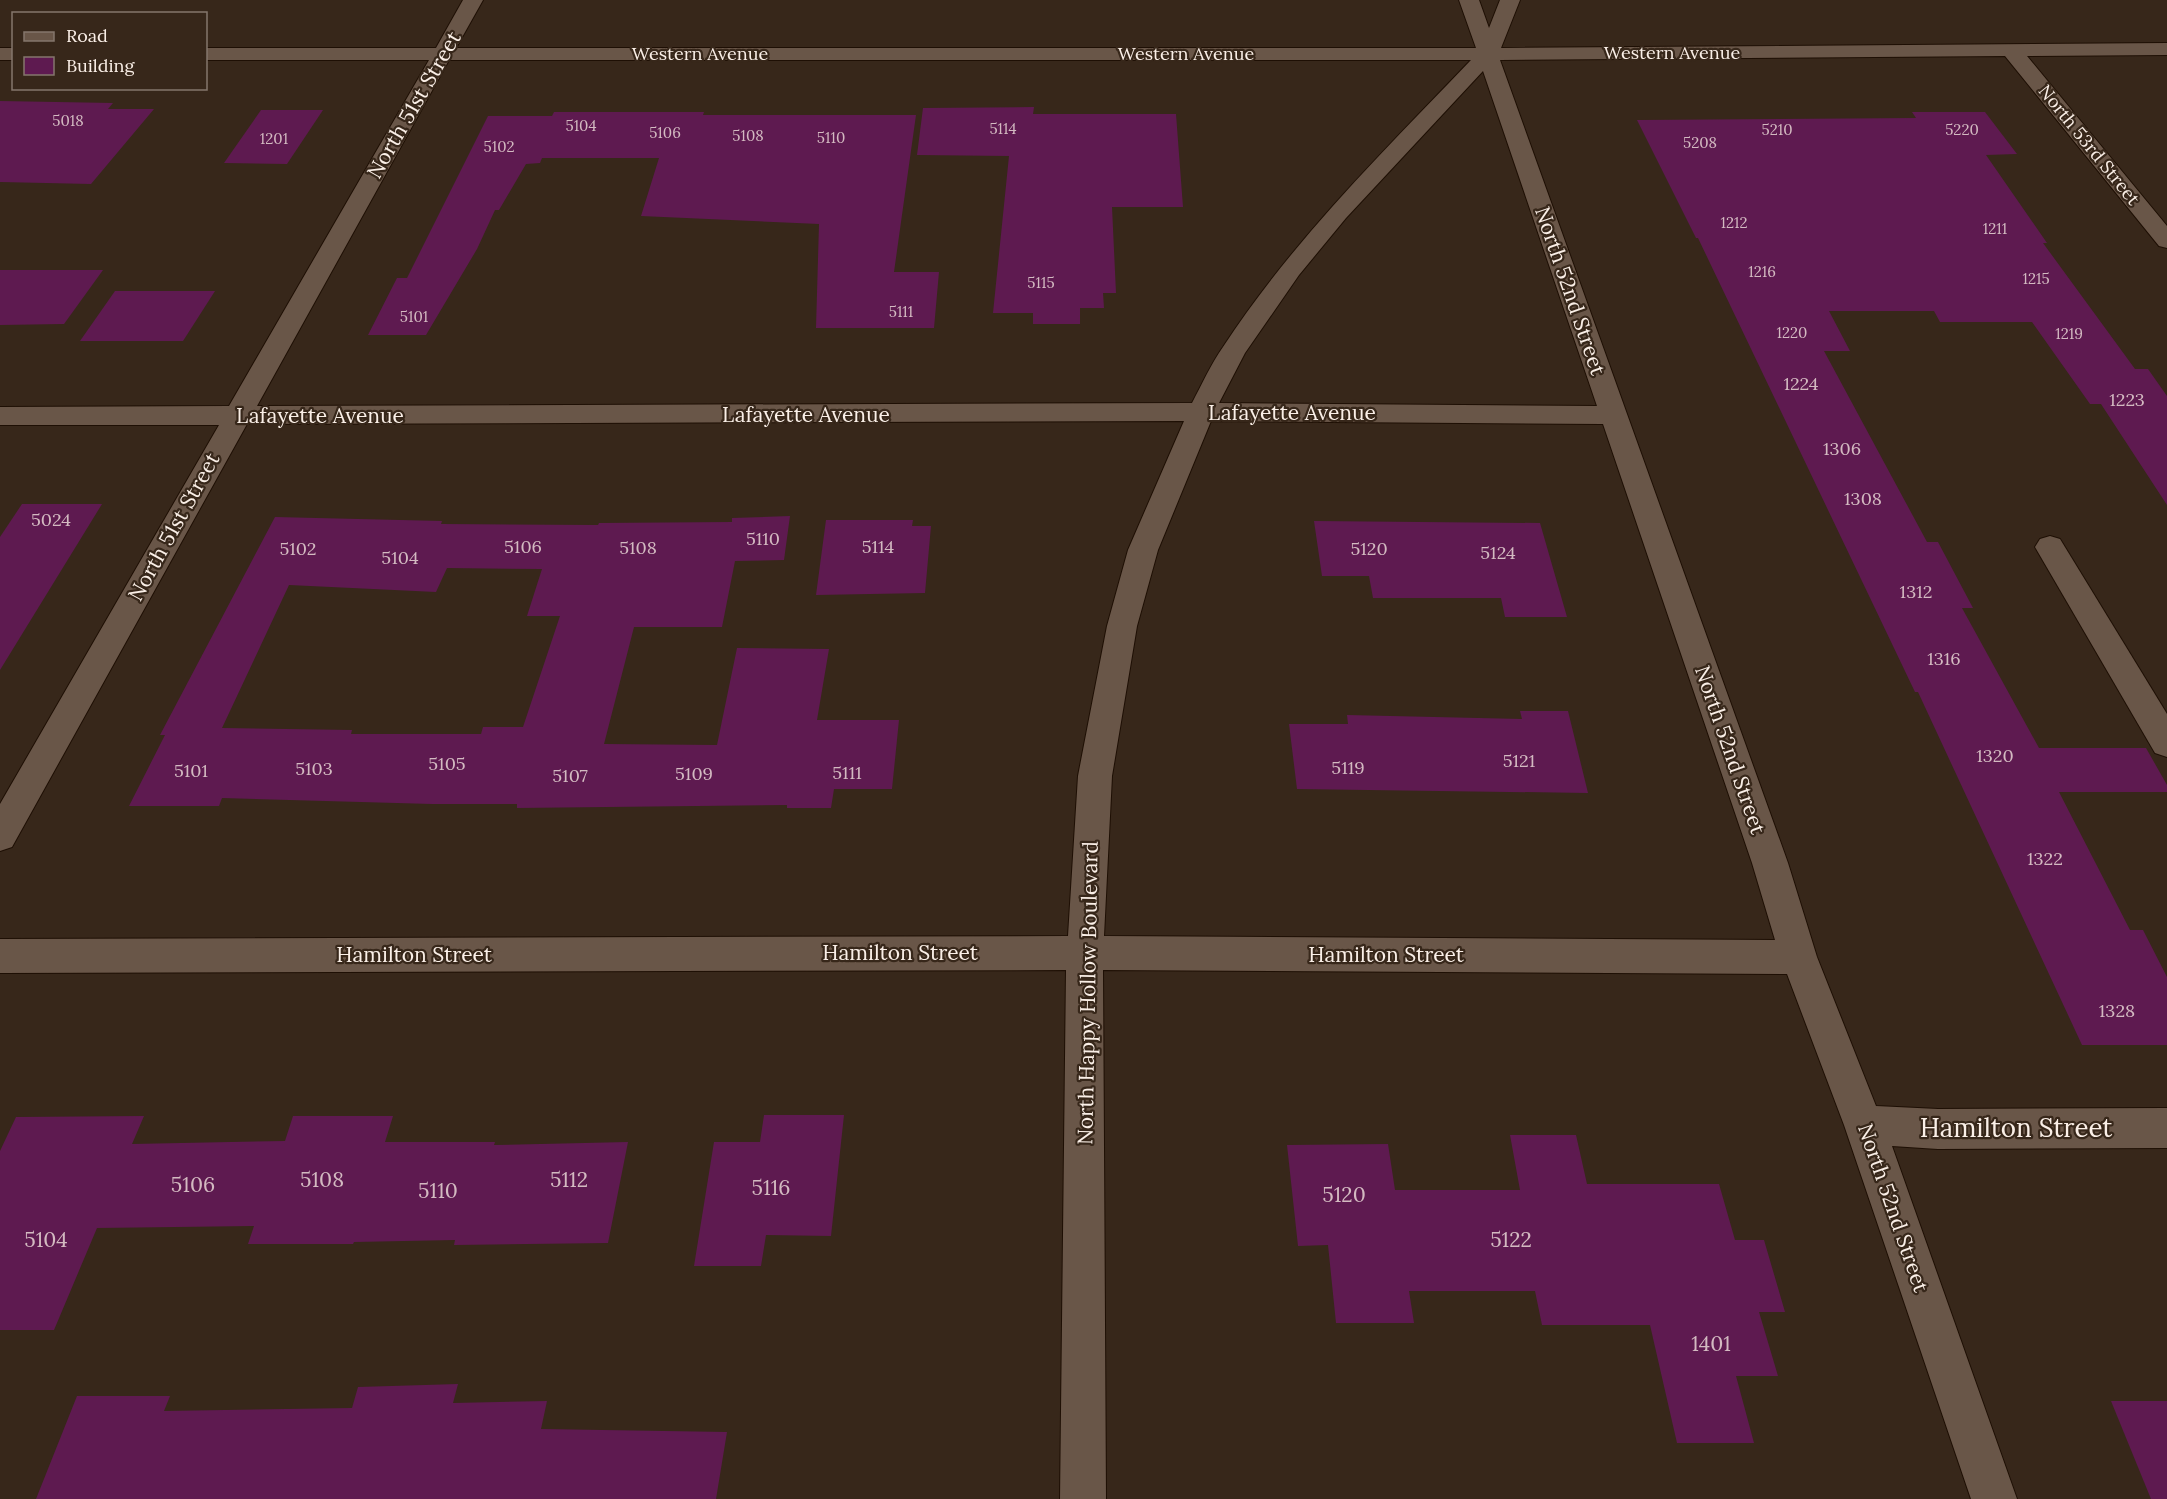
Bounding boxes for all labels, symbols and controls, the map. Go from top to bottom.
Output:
legend [12,12,207,90]
text: Road [66,24,108,47]
street label: North 51st Street [360,26,467,183]
street label: Western Avenue [1604,41,1741,64]
street label: Western Avenue [632,42,769,65]
street label: Western Avenue [1118,42,1255,65]
text: Building [66,54,136,77]
street label: North 53rd Street [2034,80,2145,210]
house number: 5018 [52,111,84,130]
house number: 5104 [565,116,597,135]
house number: 5114 [989,119,1017,138]
house number: 5210 [1761,120,1793,139]
house number: 5220 [1945,120,1979,139]
house number: 5106 [649,123,681,142]
house number: 5108 [732,126,764,145]
house number: 5110 [817,128,845,147]
house number: 1201 [260,129,288,148]
house number: 5208 [1683,133,1717,152]
house number: 5102 [484,137,514,156]
street label: North 52nd Street [1529,203,1612,380]
house number: 1212 [1720,213,1748,232]
house number: 1211 [1983,219,2007,238]
house number: 1216 [1748,262,1776,281]
house number: 1215 [2022,269,2050,288]
house number: 5115 [1027,273,1055,292]
house number: 5111 [889,302,913,321]
house number: 5101 [400,307,428,326]
house number: 1220 [1777,323,1807,342]
house number: 1219 [2055,324,2083,343]
house number: 1224 [1783,372,1819,395]
house number: 1223 [2109,388,2145,411]
street label: Lafayette Avenue [1208,399,1376,426]
street label: Lafayette Avenue [722,401,890,428]
street label: Lafayette Avenue [236,402,404,429]
house number: 1306 [1823,437,1861,460]
street label: North 51st Street [122,447,226,606]
house number: 1308 [1844,487,1882,510]
house number: 5024 [31,508,71,531]
house number: 5110 [746,527,780,550]
house number: 5106 [504,535,542,558]
house number: 5114 [862,535,895,558]
house number: 5108 [619,536,657,559]
house number: 5102 [279,537,317,560]
house number: 5120 [1350,537,1388,560]
house number: 5124 [1480,541,1516,564]
house number: 5104 [381,546,419,569]
house number: 1312 [1900,580,1932,603]
house number: 1316 [1927,647,1961,670]
street label: North 52nd Street [1689,662,1772,839]
house number: 1320 [1976,744,2014,767]
house number: 5121 [1503,749,1535,772]
house number: 5105 [428,752,466,775]
house number: 5119 [1331,756,1365,779]
house number: 5103 [295,757,333,780]
house number: 5101 [174,759,208,782]
house number: 5111 [832,761,862,784]
house number: 5109 [675,762,713,785]
house number: 5107 [552,764,588,787]
street label: North Happy Hollow Boulevard [1071,841,1104,1145]
house number: 1322 [2027,847,2063,870]
street label: Hamilton Street [822,939,979,966]
street label: Hamilton Street [336,941,493,968]
street label: Hamilton Street [1308,941,1465,968]
house number: 1328 [2099,999,2135,1022]
street label: Hamilton Street [1920,1111,2112,1144]
street label: North 52nd Street [1852,1120,1935,1297]
house number: 5108 [300,1166,344,1193]
house number: 5112 [550,1166,588,1193]
house number: 5106 [171,1171,215,1198]
house number: 5116 [752,1174,790,1201]
house number: 5110 [418,1177,458,1204]
house number: 5120 [1322,1181,1366,1208]
house number: 5104 [24,1226,68,1253]
house number: 5122 [1490,1226,1532,1253]
house number: 1401 [1691,1330,1731,1357]

